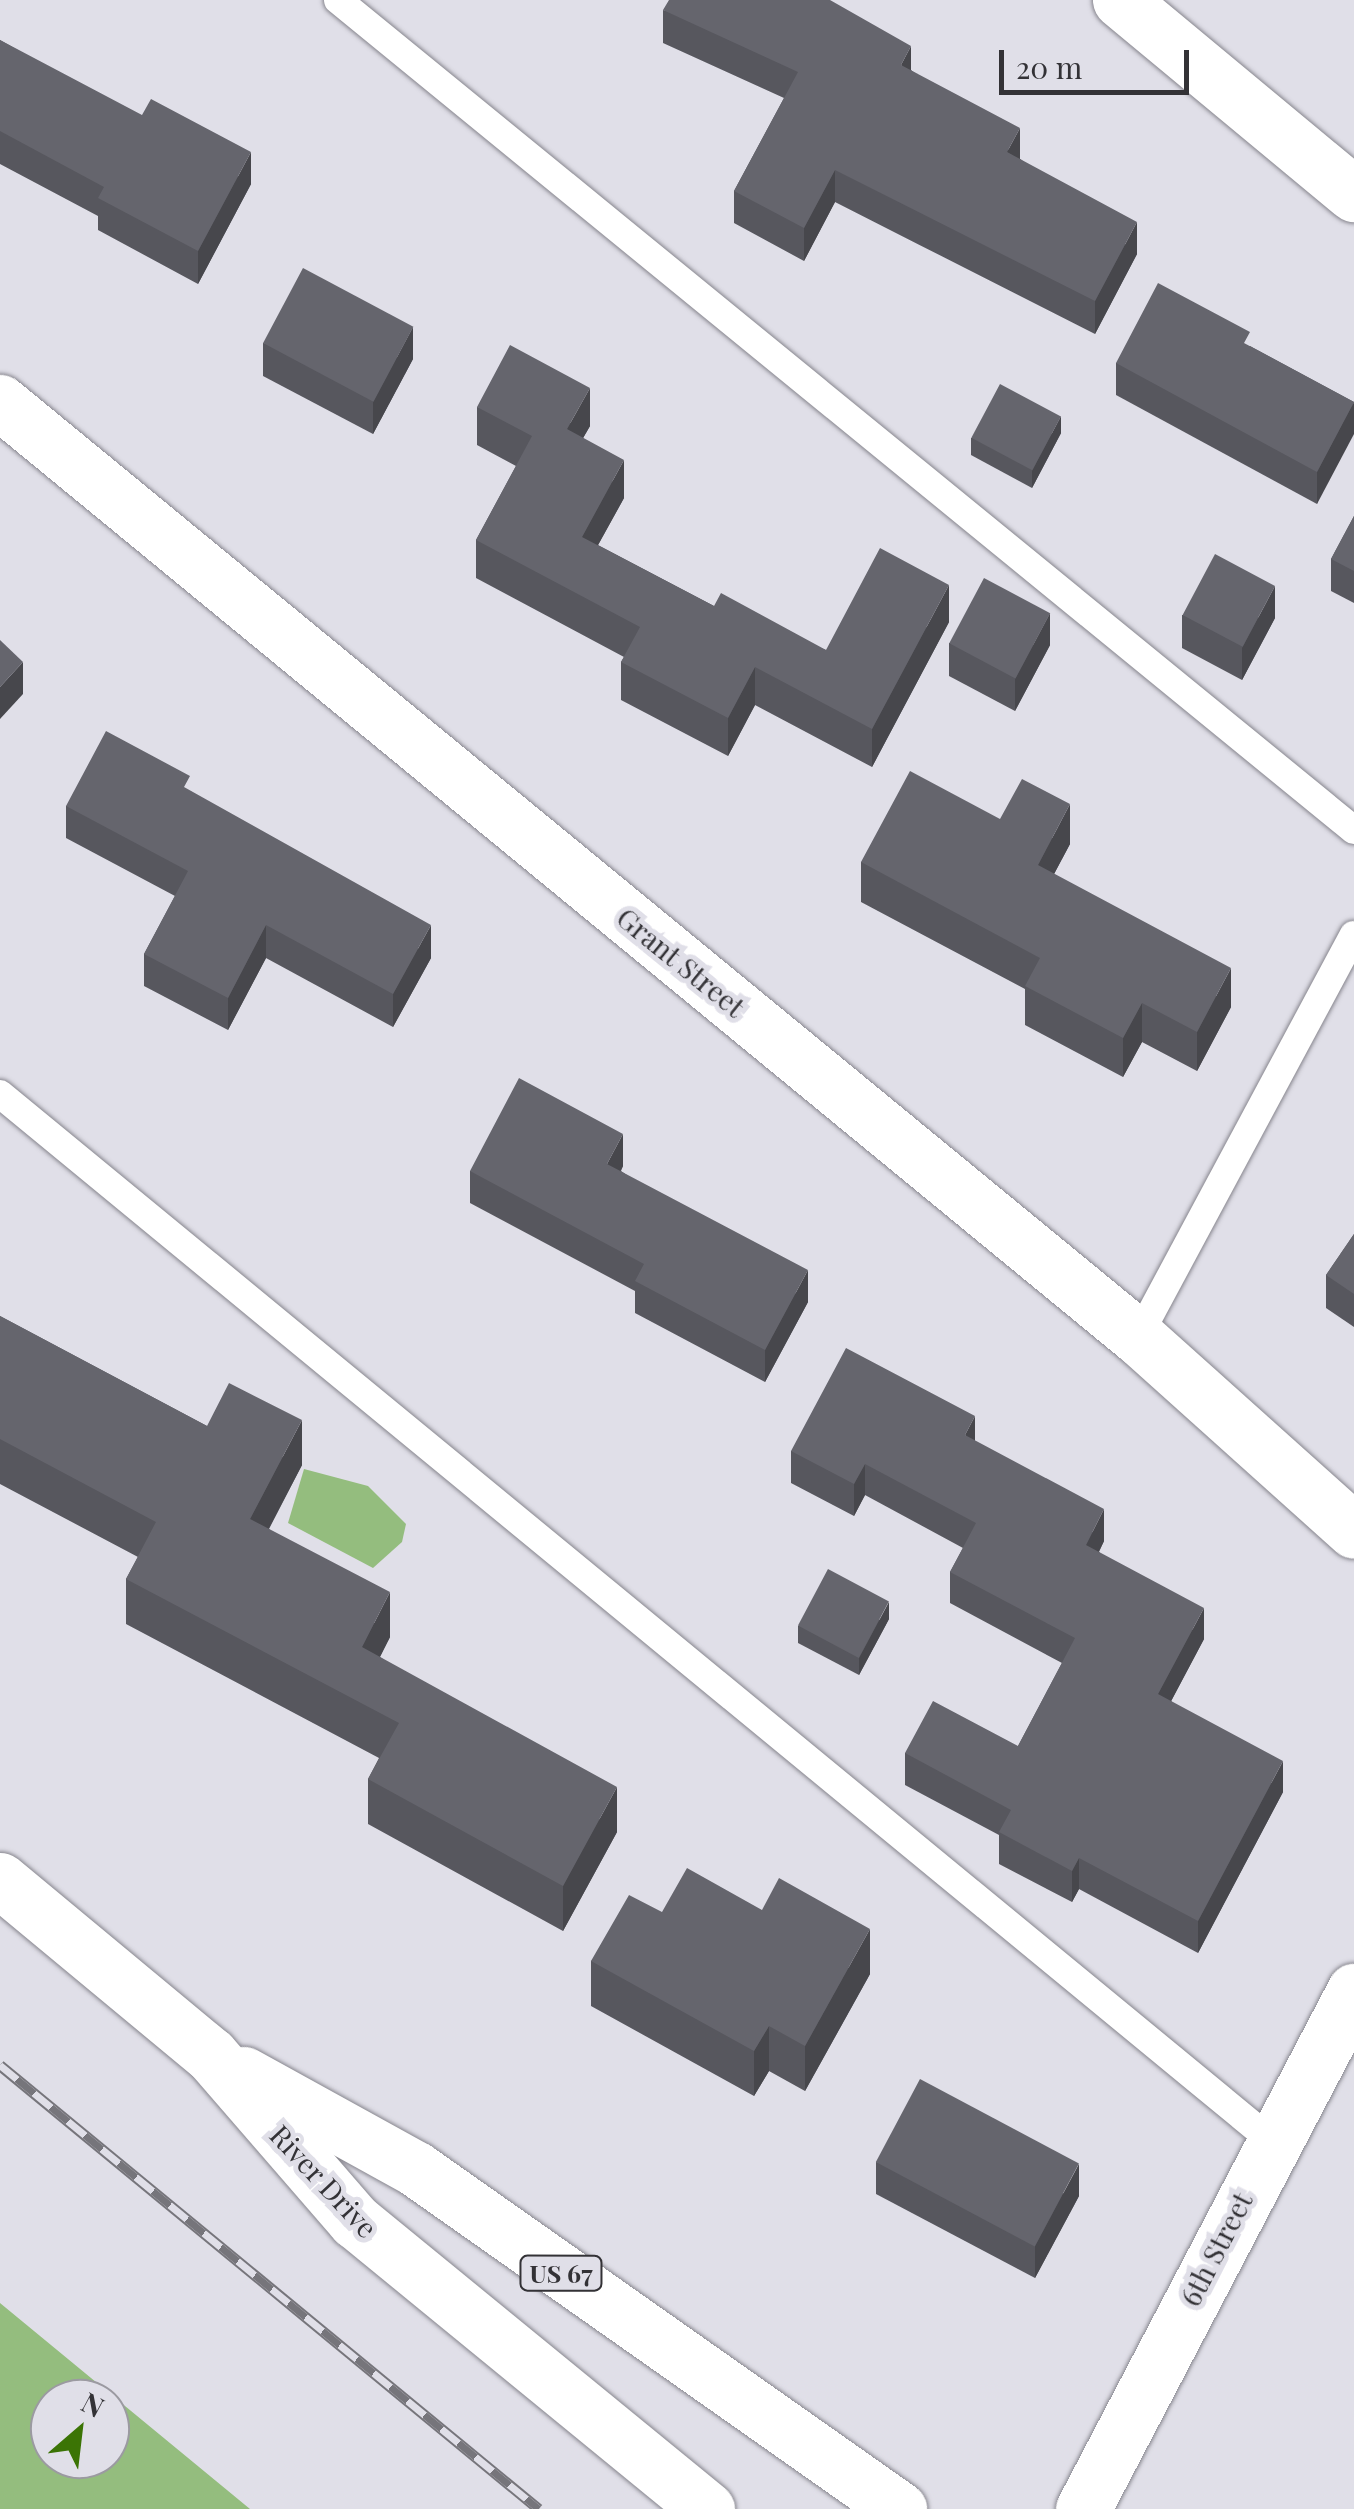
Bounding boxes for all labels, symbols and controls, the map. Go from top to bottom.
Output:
scale bar [1004,30,1194,92]
text: 20 m [1016,47,1082,87]
street label: Grant Street [610,900,752,1024]
street label: River Drive [263,2118,385,2244]
street label: 6th Street [1173,2187,1259,2311]
road number: US 67 [518,2253,604,2293]
north arrow [30,2379,130,2479]
text: N [76,2383,111,2425]

